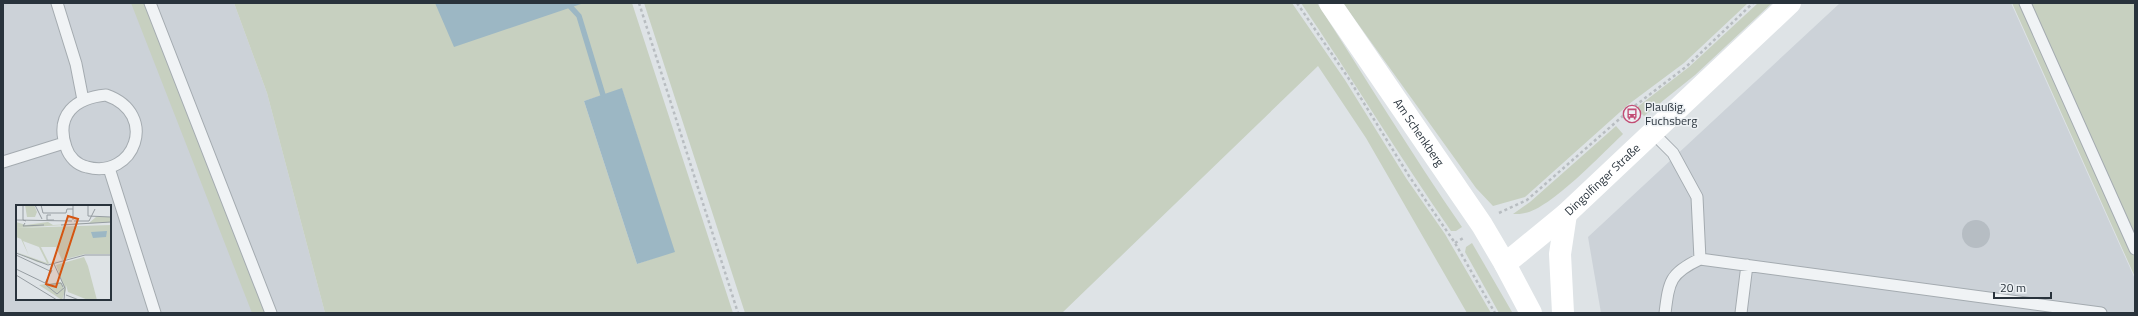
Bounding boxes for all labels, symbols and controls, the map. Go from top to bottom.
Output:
street label: Am Schenkberg [1389,94,1449,170]
place label: Plaußig, Fuchsberg [1645,97,1697,130]
bus stop icon: Plaußig, Fuchsberg [1622,104,1642,124]
street label: Dingolfinger Straße [1560,139,1644,220]
inset map [16,205,111,300]
scale bar [1994,274,2051,300]
text: 20 m [2000,278,2026,297]

